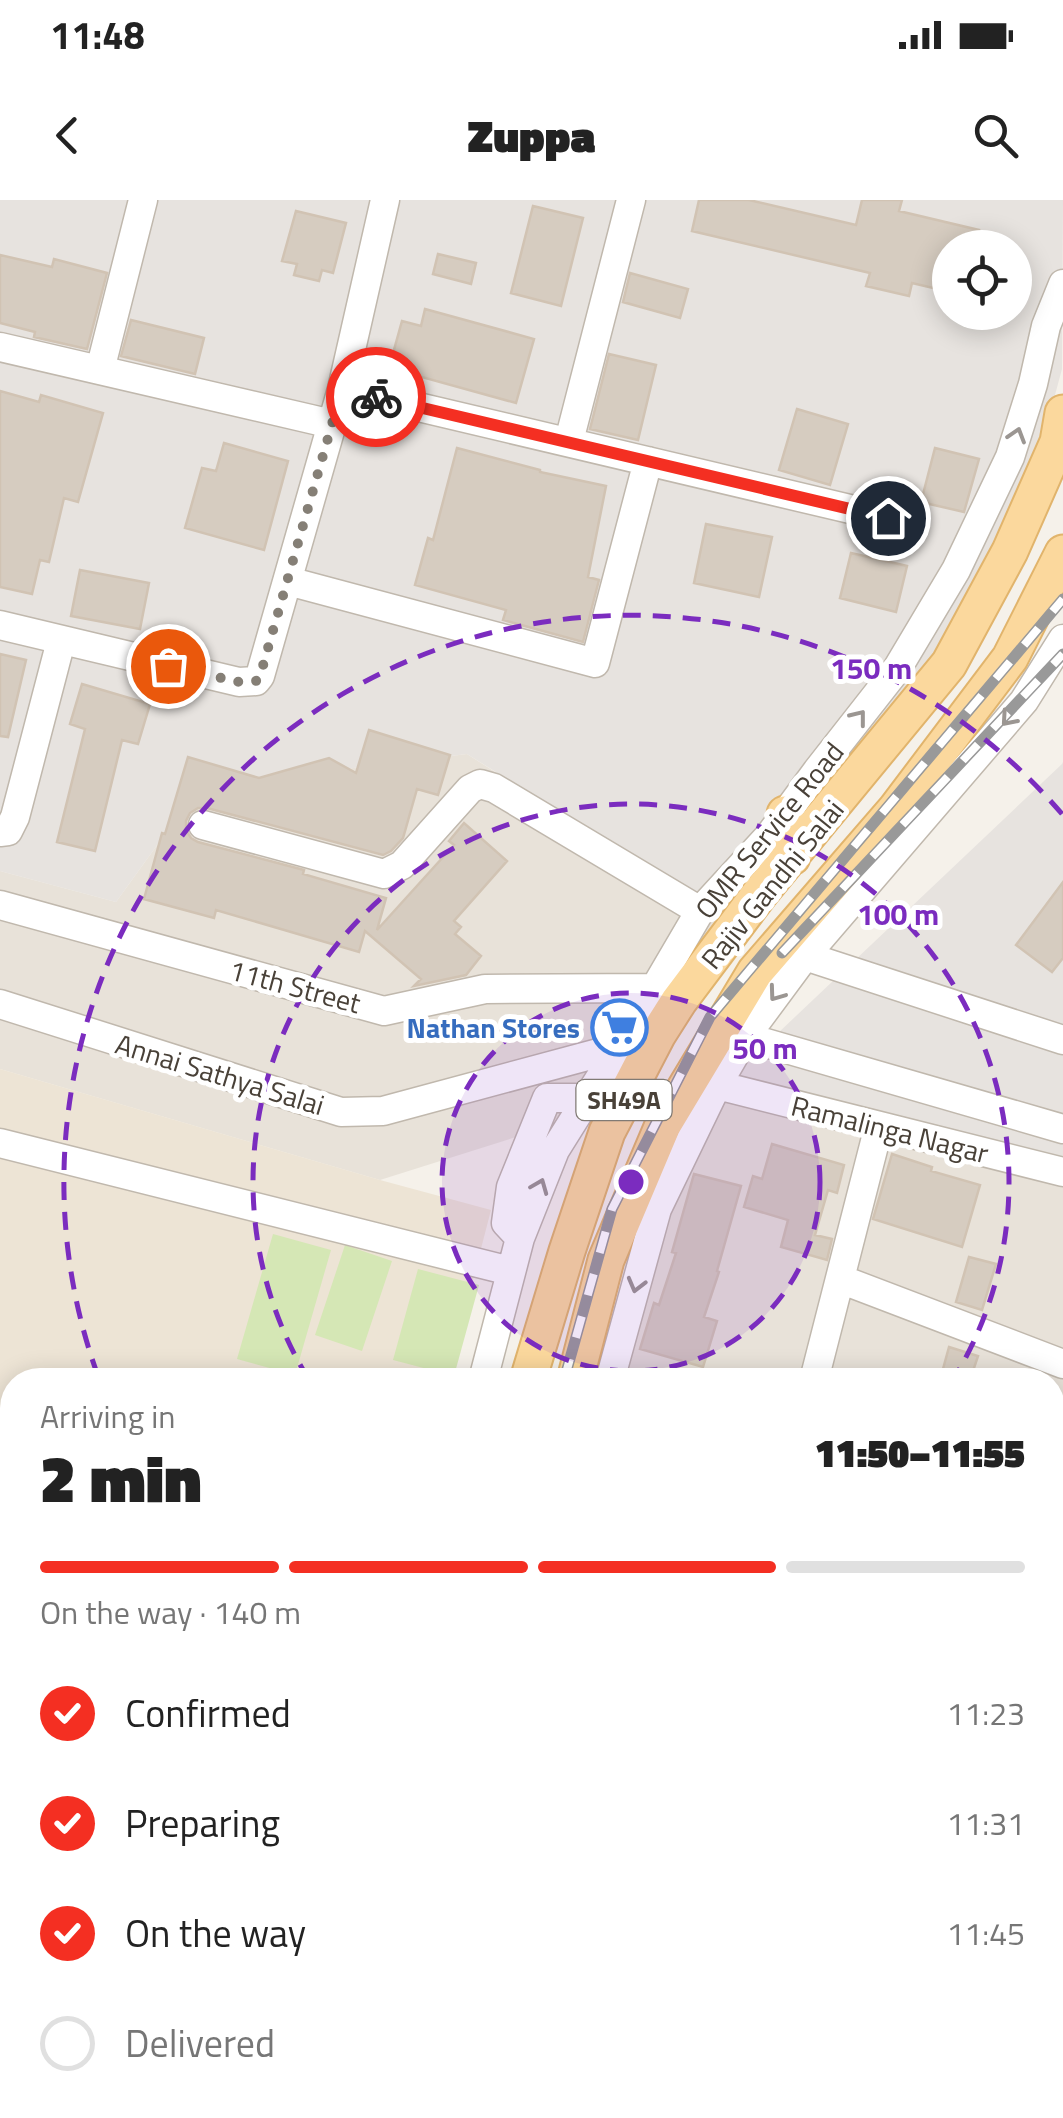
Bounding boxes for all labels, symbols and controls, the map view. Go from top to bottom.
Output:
text: 11:48 [50,6,145,64]
text: Zuppa [468,101,595,169]
icon: back [40,108,95,163]
icon: search [968,108,1023,163]
map controls [932,230,1032,330]
button: locate [932,230,1032,330]
courier [326,347,426,447]
icon: bike [349,370,404,425]
one-way arrow [1005,427,1026,444]
pin [846,476,931,561]
icon: home [861,491,916,546]
pin [126,624,211,709]
icon: bag [141,639,196,694]
text: 150 m [830,645,912,691]
one-way arrow [1002,708,1020,726]
one-way arrow [848,710,865,728]
street label: OMR Service Road [684,732,854,928]
street label: Rajiv Gandhi Salai [690,790,854,978]
text: 100 m [857,891,939,937]
street label: 11th Street [224,948,366,1024]
one-way arrow [771,983,788,1001]
supermarket icon: Nathan Stores [589,997,649,1057]
place label: Nathan Stores [407,1006,580,1049]
street label: Annai Sathya Salai [110,1022,330,1126]
text: 50 m [732,1025,798,1071]
road number: SH49A [576,1080,672,1120]
street label: Ramalinga Nagar [787,1084,993,1174]
centre of rings [613,1164,649,1200]
one-way arrow [529,1178,549,1196]
one-way arrow [627,1276,648,1293]
text: Arriving in [40,1392,176,1440]
text: 11:50–11:55 [815,1424,1025,1482]
text: 2 min [40,1428,201,1527]
text: On the way · 140 m [40,1588,301,1636]
text: Confirmed [125,1684,291,1742]
icon: check [40,1686,95,1741]
text: 11:23 [946,1689,1025,1737]
text: Preparing [125,1794,280,1852]
icon: check [40,1796,95,1851]
text: 11:31 [946,1799,1025,1847]
text: On the way [125,1904,306,1962]
icon: check [40,1906,95,1961]
text: 11:45 [946,1909,1025,1957]
text: Delivered [125,2014,275,2072]

